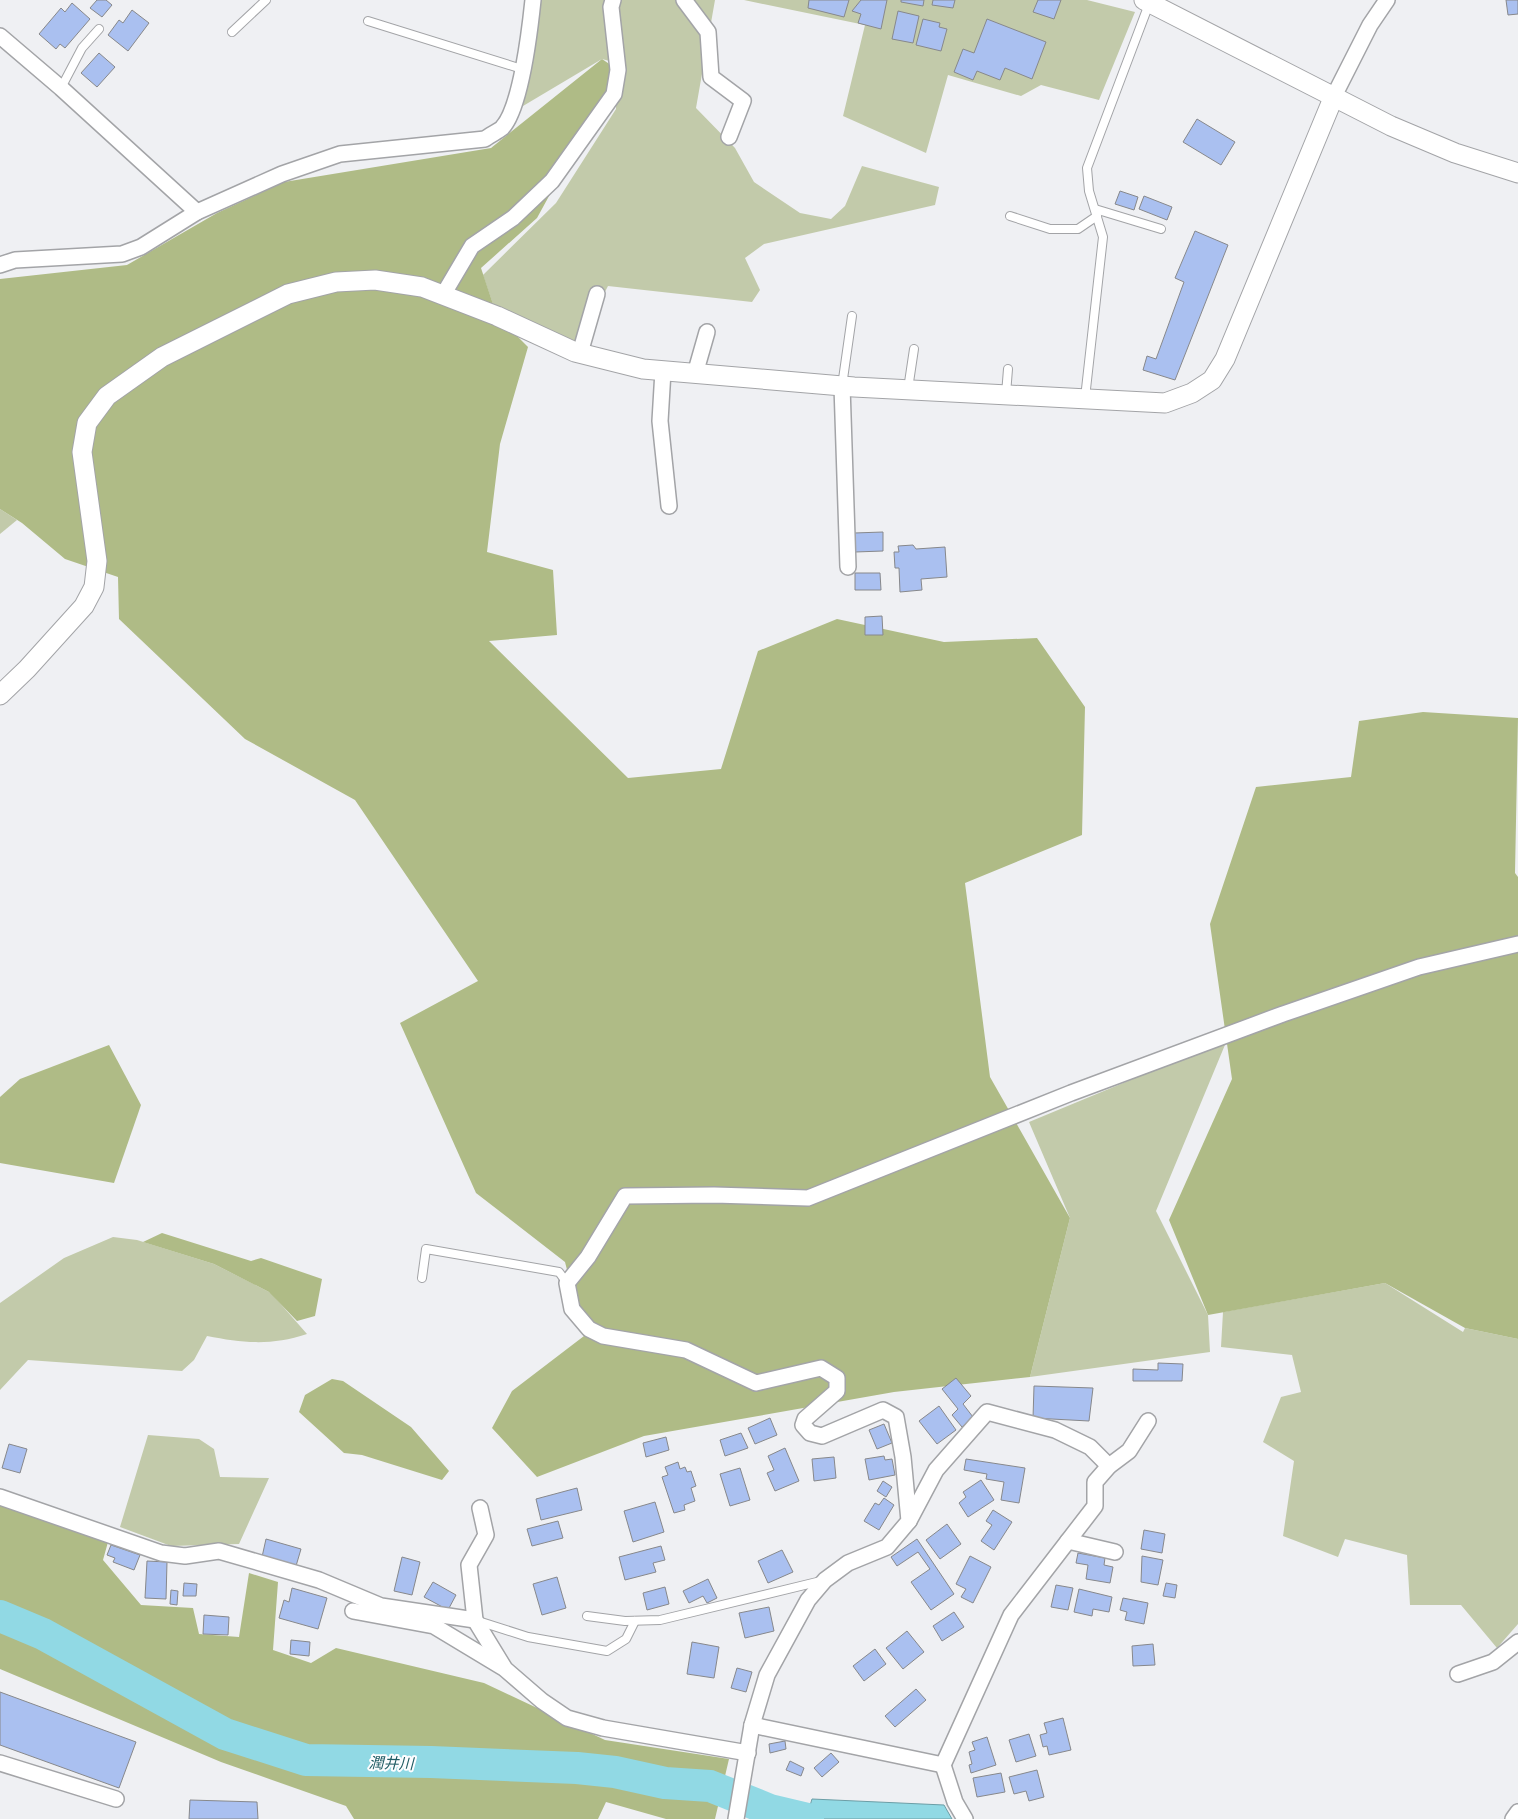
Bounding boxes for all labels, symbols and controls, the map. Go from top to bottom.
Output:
water label: 潤井川 [368,1751,416,1773]

